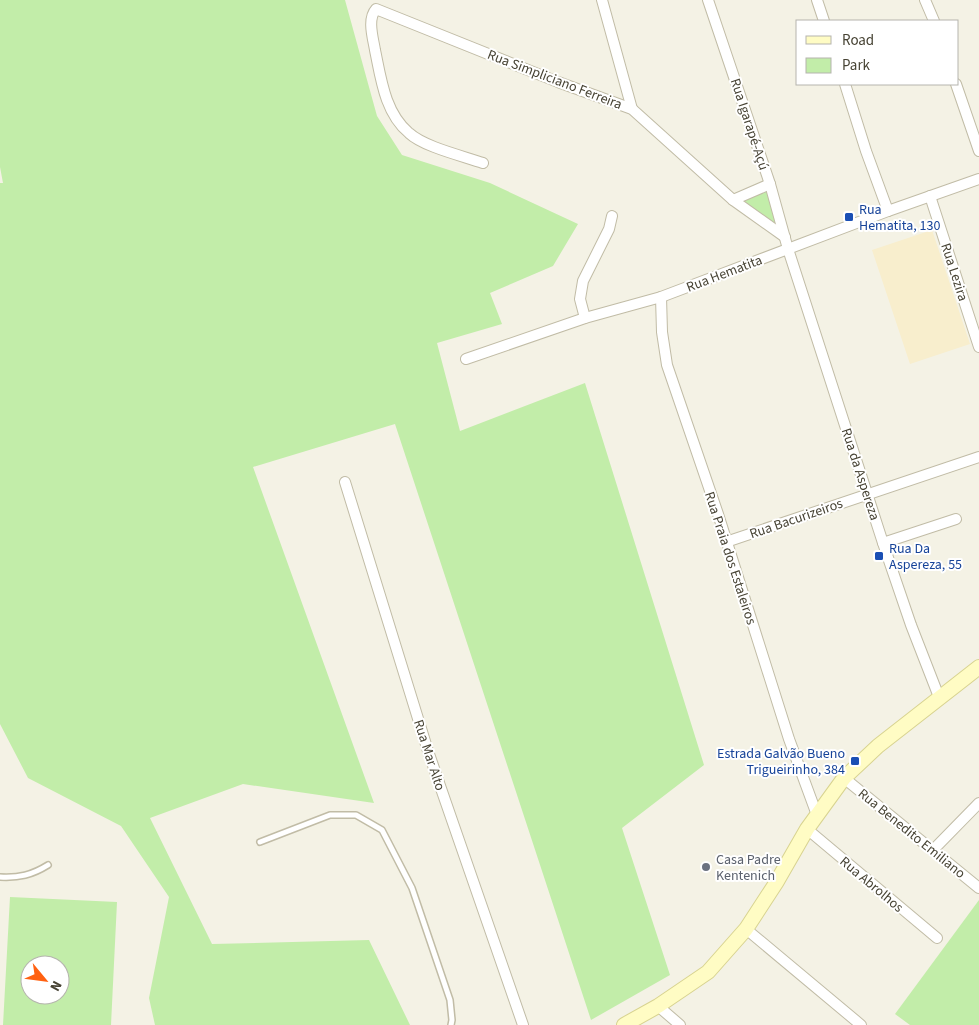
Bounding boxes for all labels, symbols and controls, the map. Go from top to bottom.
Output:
legend [796,20,959,85]
text: Road [842,30,874,51]
street label: Rua Simpliciano Ferreira [484,45,625,115]
text: Park [842,55,871,76]
street label: Rua Igarapé-Açú [725,76,773,173]
place label: Rua Hematita, 130 [859,200,940,236]
marker: Rua Hematita, 130 [843,211,855,223]
street label: Rua Lezira [935,241,973,304]
street label: Rua Hematita [684,250,765,298]
street label: Rua da Aspereza [836,426,884,523]
street label: Rua Praia dos Estaleiros [699,489,761,628]
street label: Rua Bacurizeiros [747,494,846,544]
place label: Rua Da Aspereza, 55 [889,539,962,575]
marker: Rua Da Aspereza, 55 [873,550,885,562]
street label: Rua Mar Alto [408,717,450,793]
place label: Estrada Galvão Bueno Trigueirinho, 384 [717,744,845,780]
marker: Estrada Galvão Bueno Trigueirinho, 384 [849,755,861,767]
street label: Rua Benedito Emiliano [853,784,969,883]
place label: Casa Padre Kentenich [716,850,781,886]
street label: Rua Abrolhos [835,852,908,917]
marker: Casa Padre Kentenich [700,861,712,873]
north arrow [20,955,70,1005]
text: N [44,977,66,995]

